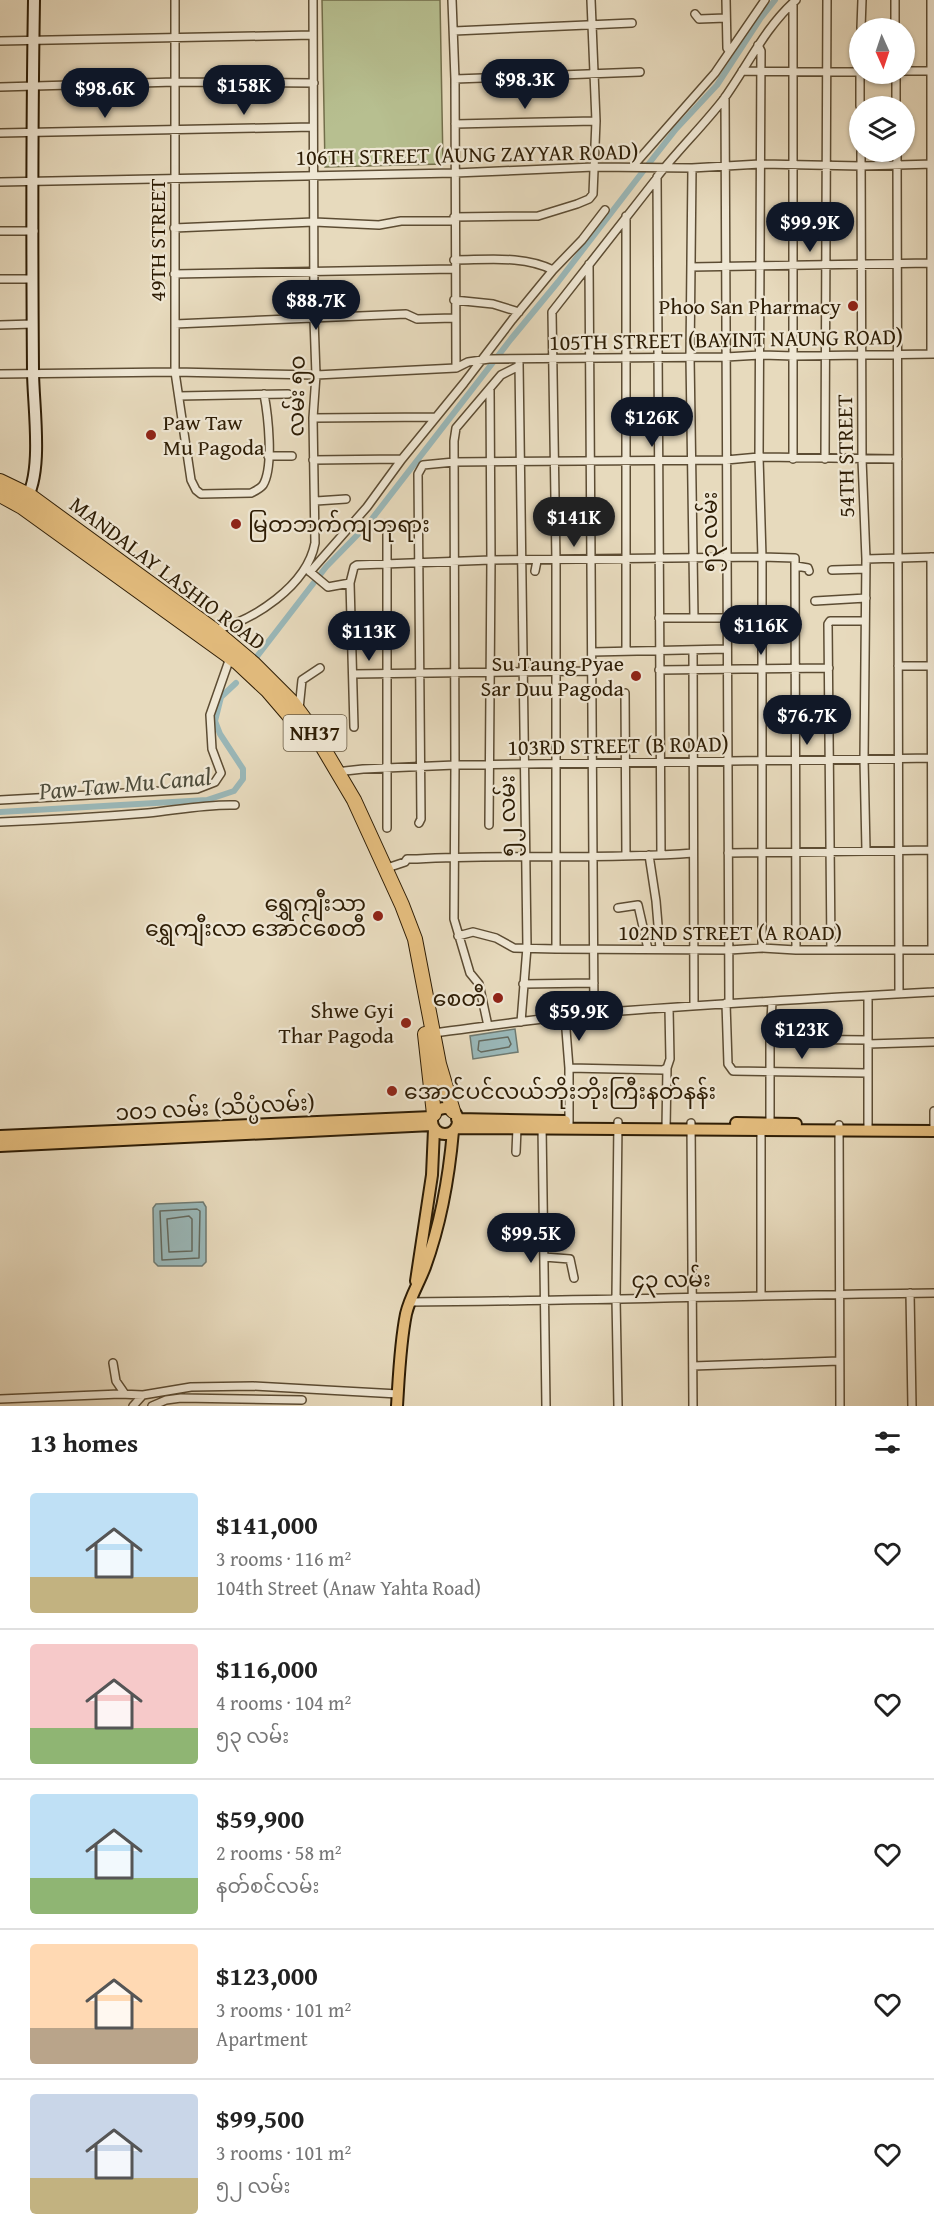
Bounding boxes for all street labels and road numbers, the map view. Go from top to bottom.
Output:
street label: 106TH STREET (AUNG ZAYYAR ROAD) [295,135,639,173]
street label: 49TH STREET [141,178,173,302]
street label: 105TH STREET (BAYINT NAUNG ROAD) [549,320,903,358]
street label: လမ်း ၅၀ [279,355,315,437]
street label: 54TH STREET [828,394,862,518]
street label: MANDALAY LASHIO ROAD [63,488,273,658]
street label: ၅၃ လမ်း [693,492,727,572]
road number: NH37 [284,715,346,751]
street label: 103RD STREET (B ROAD) [507,727,729,763]
street label: ၅၂ လမ်း [490,775,526,857]
street label: 102ND STREET (A ROAD) [618,916,842,948]
street label: ၁၀၁ လမ်း (သိပ္ပံလမ်း) [114,1086,316,1131]
street label: ၄၃ လမ်း [631,1262,711,1298]

